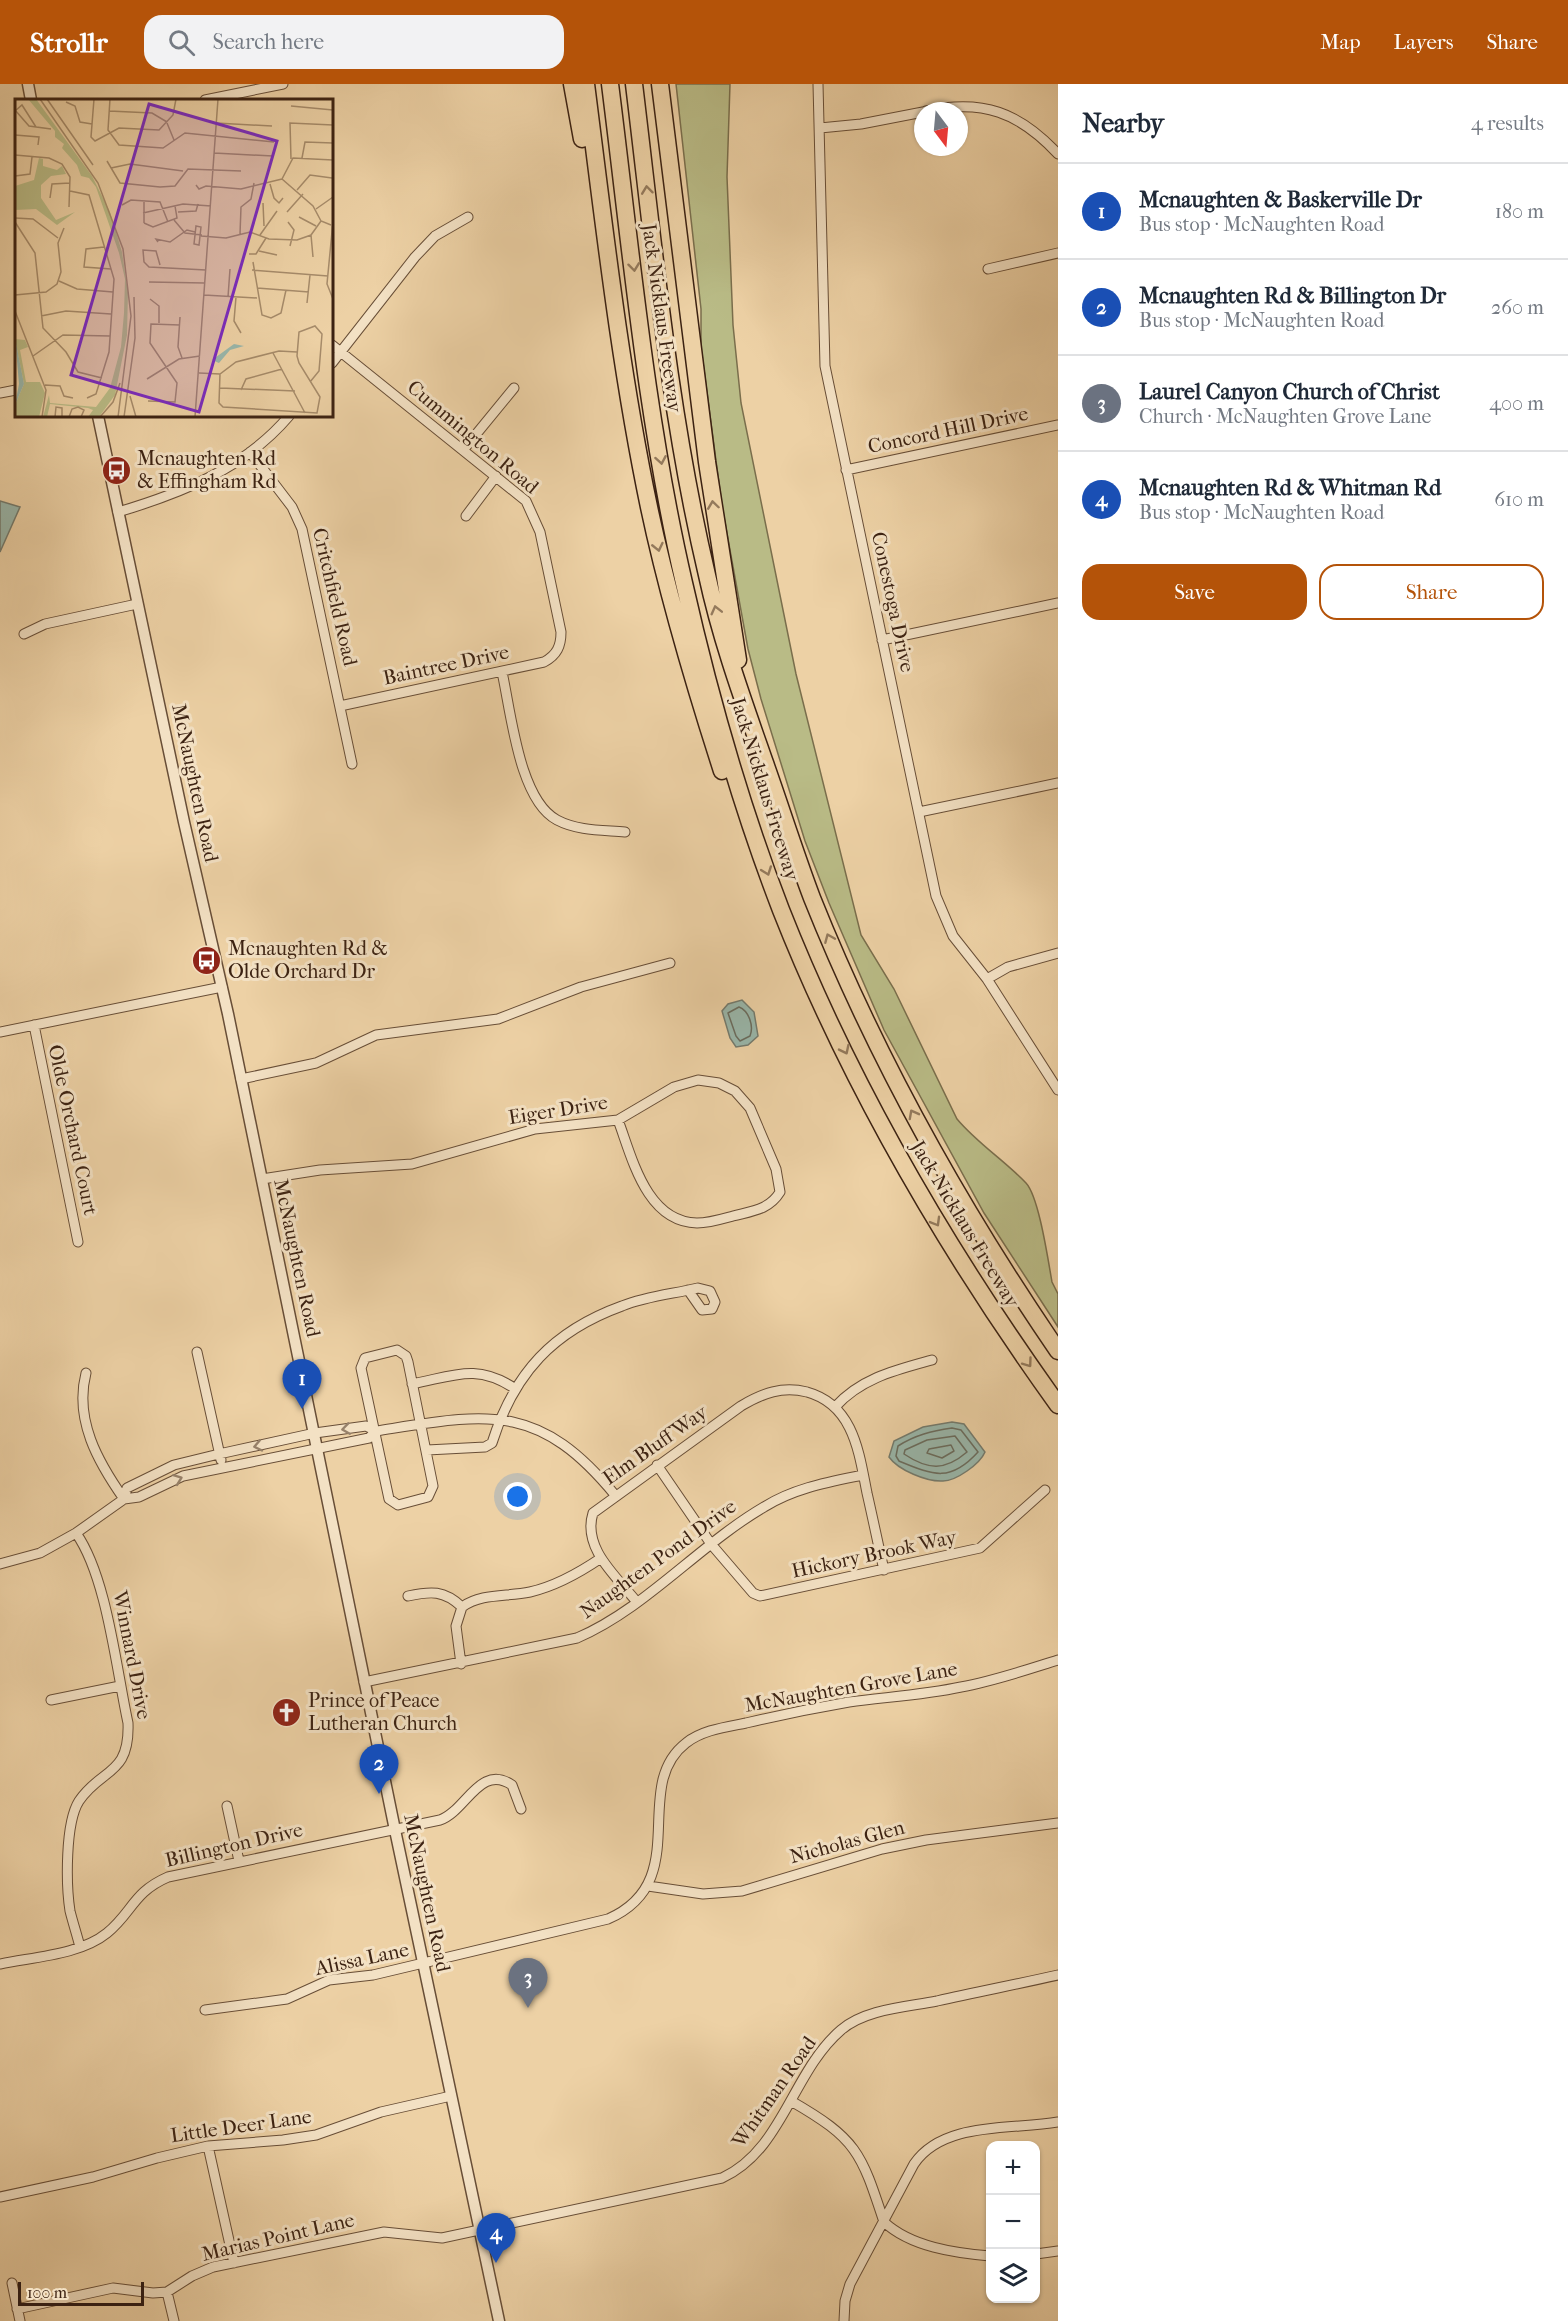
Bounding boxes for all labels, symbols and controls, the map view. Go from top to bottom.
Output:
search box [144,15,564,69]
text: Strollr [30,26,108,59]
icon: search [165,26,198,59]
text: Search here [213,29,324,55]
text: Map [1320,30,1361,54]
text: Layers [1394,30,1453,54]
text: Share [1486,30,1538,54]
inset map [15,99,333,417]
north arrow [914,102,968,156]
text: Nearby [1082,108,1164,139]
text: 4 results [1471,112,1544,135]
one-way arrow [642,186,654,195]
text: Mcnaughten & Baskerville Dr [1139,187,1422,213]
text: 1 [1098,200,1105,223]
text: 180 m [1495,200,1544,223]
text: Bus stop · McNaughten Road [1139,213,1384,236]
street label: Jack Nicklaus Freeway [637,220,687,415]
one-way arrow [627,262,639,272]
text: Mcnaughten Rd & Billington Dr [1139,283,1446,309]
text: 2 [1096,296,1107,319]
text: 260 m [1491,296,1544,319]
text: Bus stop · McNaughten Road [1139,309,1384,332]
street label: Cummington Road [403,375,544,499]
text: Laurel Canyon Church of Christ [1139,379,1440,405]
text: 3 [1097,392,1106,415]
text: 400 m [1489,392,1544,415]
street label: Concord Hill Drive [866,402,1030,458]
text: Church · McNaughten Grove Lane [1139,405,1431,428]
place label: Mcnaughten Rd & Effingham Rd [137,447,277,493]
bus stop icon: Mcnaughten Rd & Effingham Rd [100,454,132,486]
one-way arrow [654,455,667,465]
text: Mcnaughten Rd & Whitman Rd [1139,475,1441,501]
text: 4 [1096,488,1107,511]
text: 610 m [1494,488,1544,511]
one-way arrow [708,501,720,510]
text: Bus stop · McNaughten Road [1139,501,1384,524]
street label: Critchfield Road [308,526,362,669]
street label: Conestoga Drive [867,530,919,674]
one-way arrow [651,542,664,552]
button: Save [1082,564,1307,620]
button: Share [1319,564,1544,620]
one-way arrow [710,605,723,615]
street label: Baintree Drive [381,640,511,690]
street label: Jack Nicklaus Freeway [726,693,804,885]
street label: McNaughten Road [167,702,223,865]
one-way arrow [760,865,773,876]
one-way arrow [824,933,836,944]
place label: Mcnaughten Rd & Olde Orchard Dr [228,937,388,983]
bus stop icon: Mcnaughten Rd & Olde Orchard Dr [191,944,223,976]
street label: Olde Orchard Court [44,1043,102,1217]
one-way arrow [838,1043,849,1054]
street label: Eiger Drive [507,1091,609,1129]
one-way arrow [909,1109,920,1120]
street label: Jack Nicklaus Freeway [905,1135,1025,1313]
street label: McNaughten Road [269,1177,325,1340]
one-way arrow [929,1216,941,1226]
one-way arrow [1021,1356,1032,1367]
pin: 1 [282,1360,322,1409]
street label: Elm Bluff Way [598,1400,713,1489]
one-way arrow [341,1422,350,1434]
one-way arrow [253,1439,263,1452]
one-way arrow [172,1474,183,1486]
your location [503,1482,532,1511]
street label: Naughten Pond Drive [576,1495,741,1623]
street label: Hickory Brook Way [790,1525,960,1583]
street label: Winnard Drive [108,1588,156,1721]
street label: McNaughten Grove Lane [743,1657,959,1717]
place label: Prince of Peace Lutheran Church [308,1689,458,1735]
church icon: Prince of Peace Lutheran Church [271,1696,303,1728]
pin: 2 [360,1744,398,1794]
street label: McNaughten Road [399,1812,455,1975]
street label: Nicholas Glen [787,1816,907,1868]
street label: Billington Drive [163,1818,305,1872]
street label: Alissa Lane [312,1938,411,1980]
pin: 3 [508,1958,548,2008]
street label: Whitman Road [727,2031,821,2153]
street label: Little Deer Lane [169,2105,313,2147]
map controls [986,2141,1040,2303]
button: + [986,2141,1040,2195]
button: − [986,2195,1040,2249]
street label: Marias Point Lane [199,2208,357,2266]
pin: 4 [476,2214,516,2263]
button: layers [986,2249,1040,2303]
scale bar [18,2279,144,2306]
text: 100 m [27,2283,67,2302]

